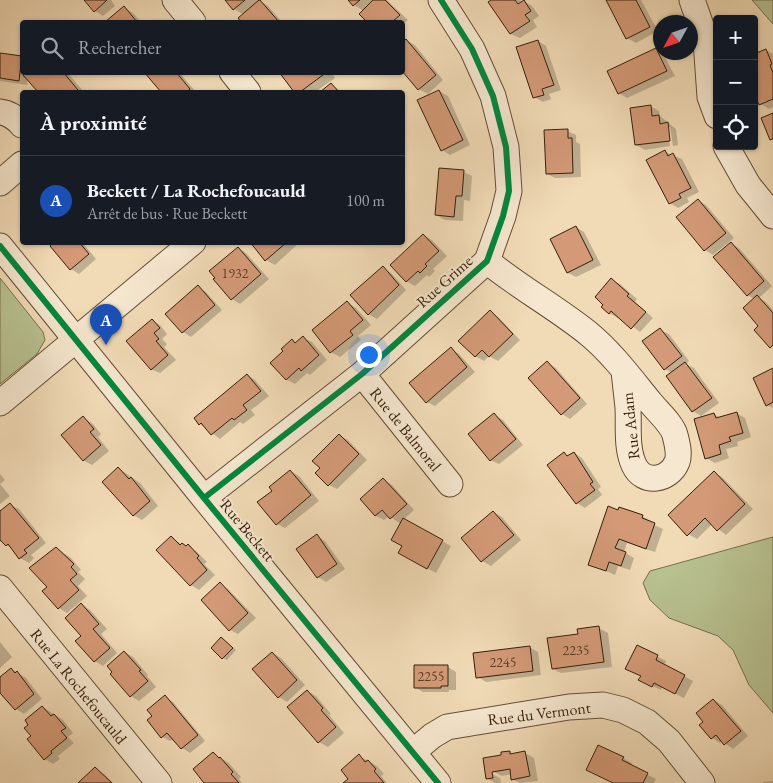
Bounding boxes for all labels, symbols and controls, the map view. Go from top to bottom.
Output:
north arrow [653,15,698,60]
map controls [713,15,758,150]
button: + [713,15,758,60]
search box [20,20,405,75]
icon: search [38,34,66,62]
text: Rechercher [78,35,161,60]
button: − [713,60,758,105]
button: locate [713,105,758,150]
text: À proximité [40,109,147,136]
text: Beckett / La Rochefoucauld [87,178,306,203]
text: A [50,190,62,211]
text: 100 m [346,190,385,211]
text: Arrêt de bus · Rue Beckett [87,203,247,224]
street label: Rue Grime [412,251,477,312]
house number: 1932 [222,264,249,282]
pin: A [90,304,122,345]
your location [356,342,382,368]
street label: Rue de Balmoral [365,383,446,476]
street label: Rue Adam [616,391,644,461]
street label: Rue Beckett [215,495,280,566]
street label: Rue La Rochefoucauld [26,624,132,749]
house number: 2235 [563,641,589,659]
house number: 2245 [490,653,516,671]
house number: 2255 [418,667,444,685]
street label: Rue du Vermont [486,697,592,730]

